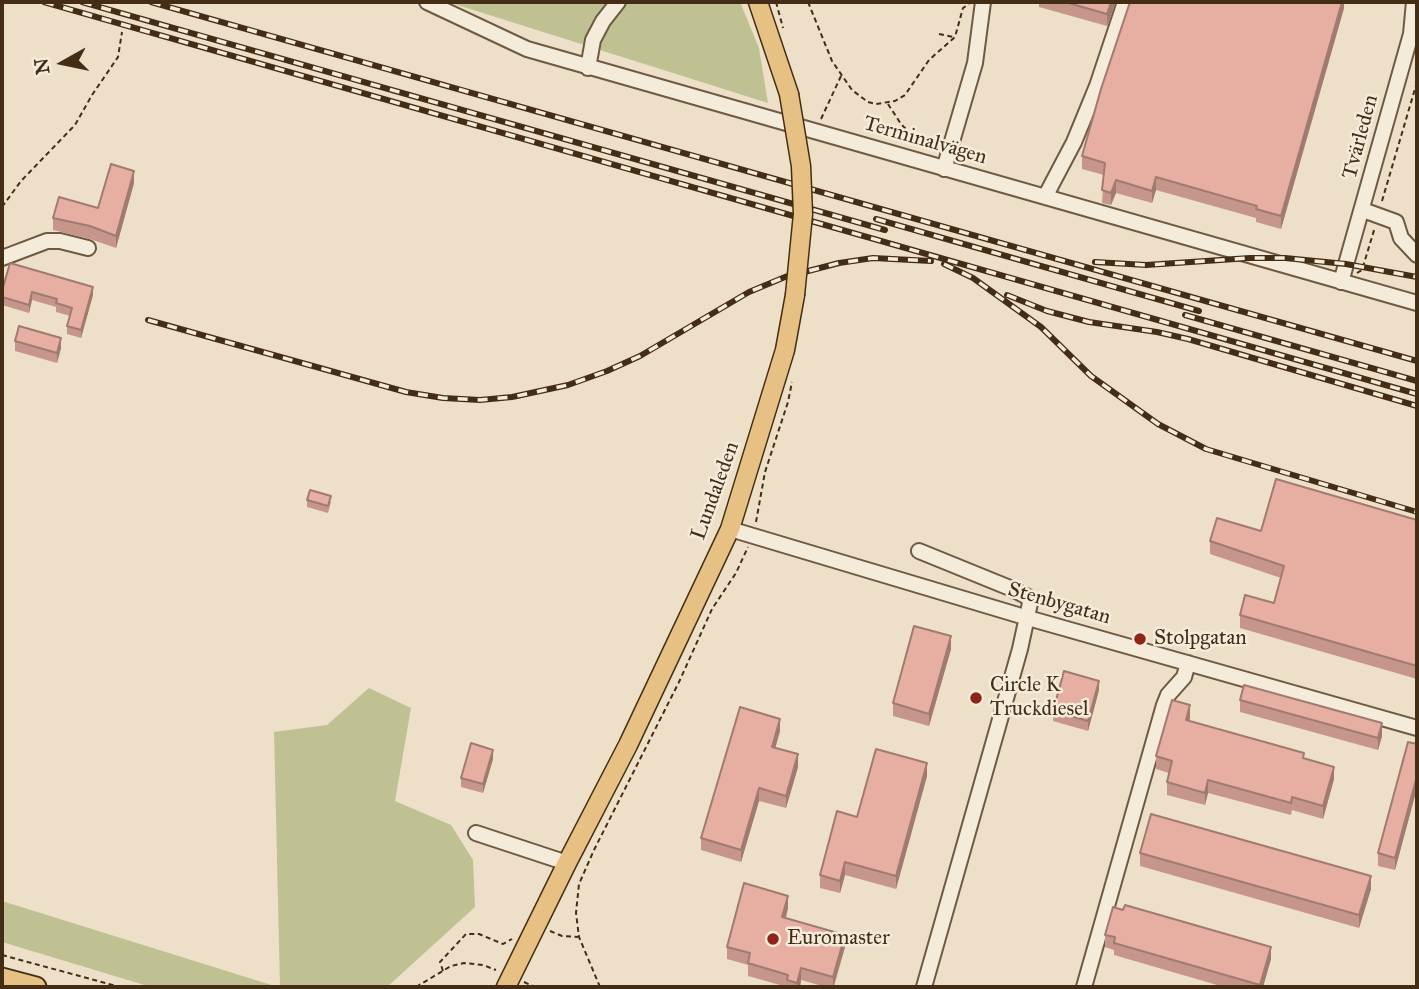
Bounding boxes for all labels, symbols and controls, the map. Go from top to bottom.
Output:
north arrow [28,28,98,98]
text: N [29,57,54,76]
street label: Tvärleden [1338,92,1384,182]
street label: Terminalvägen [860,111,990,171]
street label: Lundaleden [687,439,745,543]
street label: Stenbygatan [1005,577,1113,631]
place label: Stolpgatan [1154,626,1247,652]
marker: Stolpgatan [1132,631,1148,647]
place label: Circle K Truckdiesel [990,673,1089,723]
marker: Circle K Truckdiesel [968,690,984,706]
place label: Euromaster [787,926,890,952]
marker: Euromaster [765,931,781,947]

